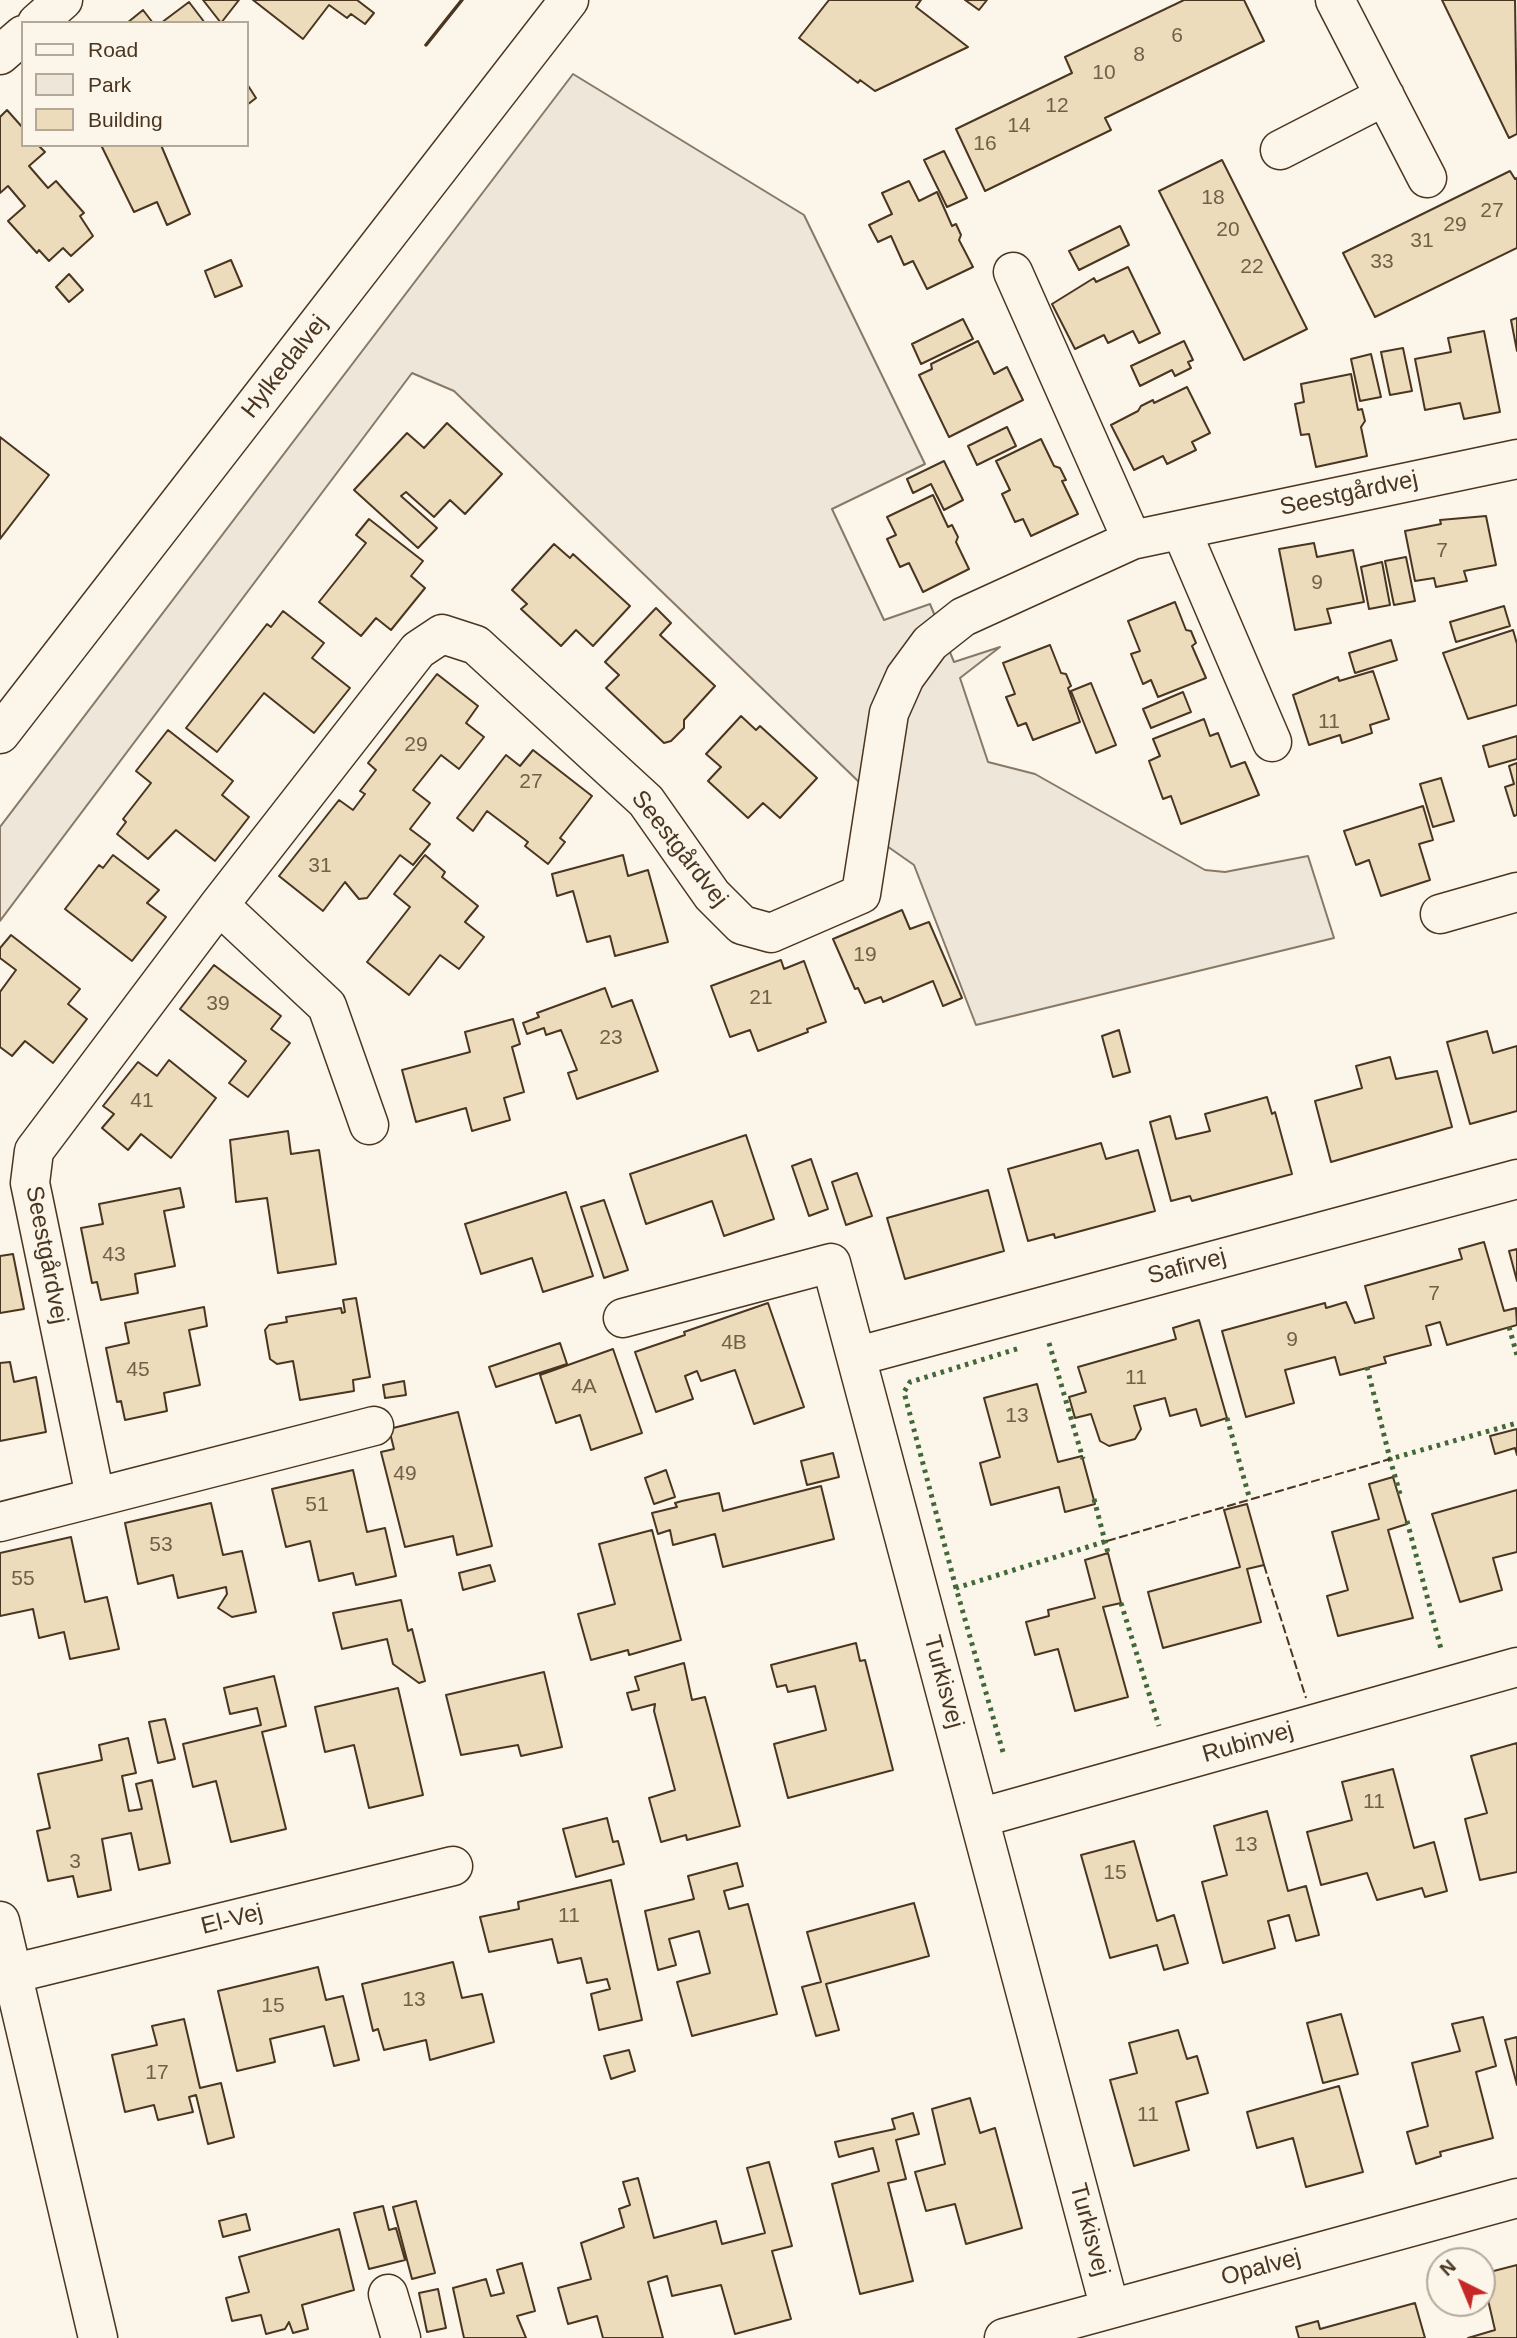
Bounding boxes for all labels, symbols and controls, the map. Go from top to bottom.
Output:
legend [21,21,248,147]
house number: 6 [1171,23,1183,49]
text: Road [88,38,138,61]
house number: 8 [1133,42,1145,68]
house number: 10 [1092,60,1116,86]
text: Park [88,73,131,96]
house number: 12 [1045,93,1069,119]
text: Building [88,108,163,131]
house number: 14 [1007,113,1031,139]
house number: 16 [973,131,997,157]
house number: 18 [1201,185,1225,211]
house number: 27 [1480,198,1504,224]
house number: 29 [1443,212,1467,238]
house number: 20 [1216,217,1240,243]
house number: 31 [1410,228,1434,254]
house number: 33 [1370,249,1394,275]
house number: 22 [1240,254,1264,280]
street label: Hylkedalvej [236,310,334,424]
street label: Seestgårdvej [1277,465,1421,523]
house number: 7 [1436,538,1448,564]
house number: 9 [1311,570,1323,596]
house number: 11 [1318,709,1340,735]
house number: 29 [404,732,428,758]
house number: 27 [519,769,543,795]
street label: Seestgårdvej [625,785,733,913]
house number: 31 [308,853,332,879]
house number: 19 [853,942,877,968]
house number: 21 [749,985,773,1011]
house number: 39 [206,991,230,1017]
house number: 23 [599,1025,623,1051]
house number: 41 [130,1088,154,1114]
street label: Seestgårdvej [18,1183,74,1327]
house number: 43 [102,1242,126,1268]
street label: Safirvej [1145,1243,1229,1291]
house number: 7 [1428,1281,1440,1307]
house number: 9 [1286,1327,1298,1353]
house number: 4B [721,1330,747,1356]
house number: 45 [126,1357,150,1383]
house number: 11 [1125,1365,1147,1391]
house number: 4A [571,1374,597,1400]
house number: 13 [1005,1403,1029,1429]
house number: 49 [393,1461,417,1487]
house number: 51 [305,1492,329,1518]
house number: 53 [149,1532,173,1558]
house number: 55 [11,1566,35,1592]
street label: Turkisvej [917,1632,969,1732]
street label: Rubinvej [1199,1716,1297,1770]
house number: 11 [1363,1789,1385,1815]
house number: 13 [1234,1832,1258,1858]
house number: 3 [69,1849,81,1875]
house number: 15 [1103,1860,1127,1886]
street label: El-Vej [198,1898,266,1942]
house number: 11 [558,1903,580,1929]
house number: 13 [402,1987,426,2013]
house number: 15 [261,1993,285,2019]
house number: 17 [145,2060,169,2086]
house number: 11 [1137,2102,1159,2128]
street label: Turkisvej [1063,2180,1115,2280]
street label: Opalvej [1218,2244,1304,2292]
north arrow [1426,2247,1496,2317]
text: N [1436,2255,1460,2280]

